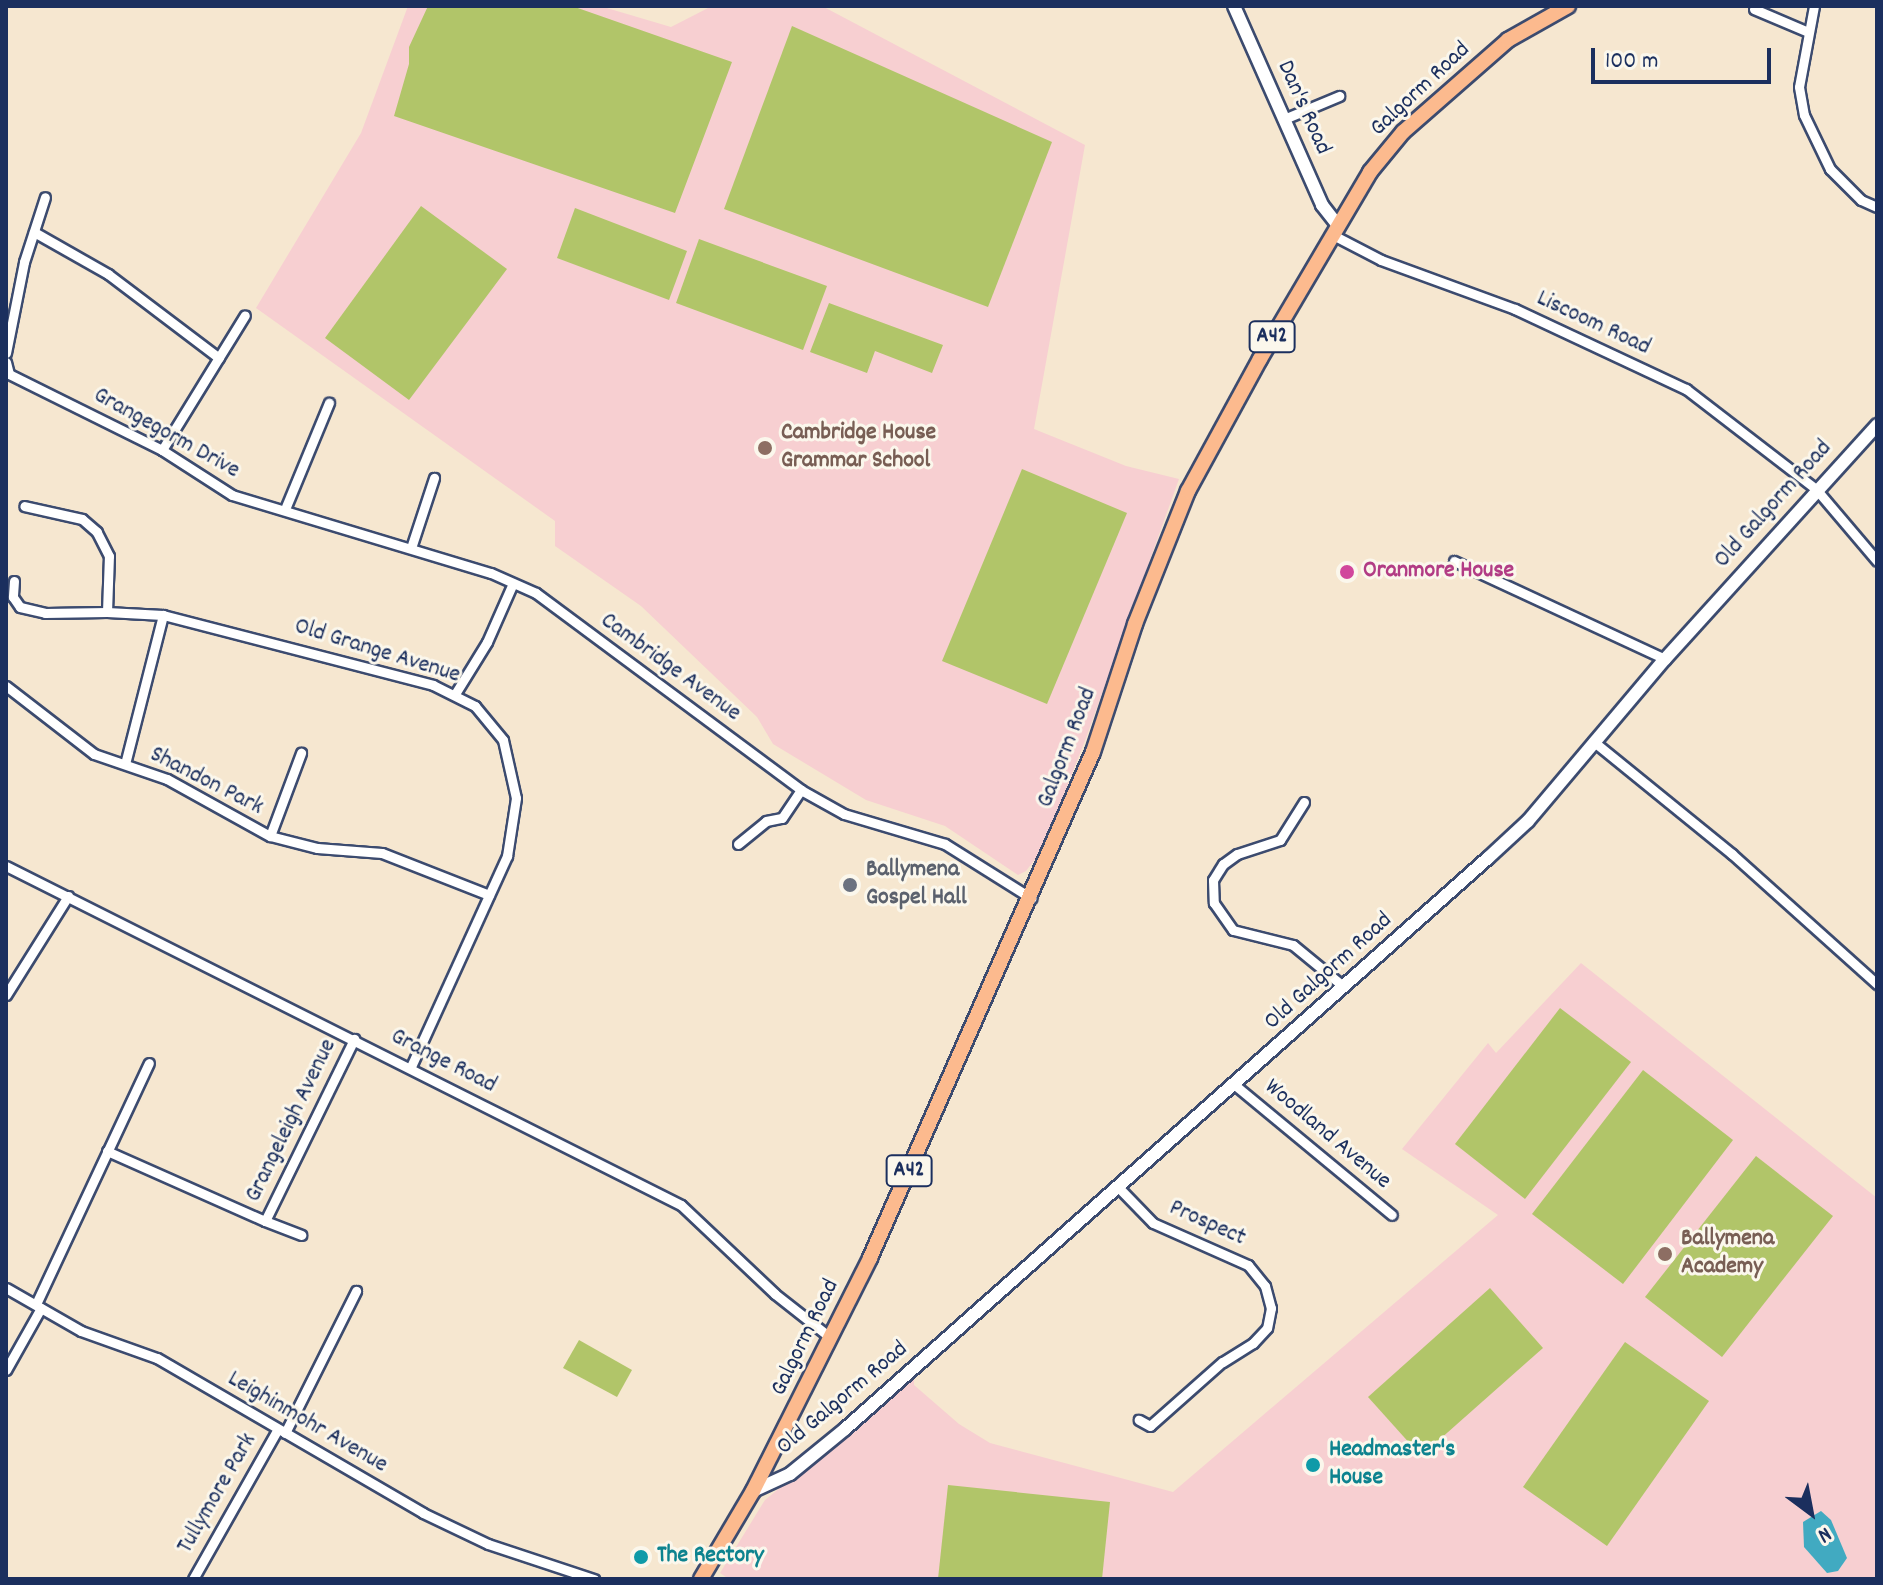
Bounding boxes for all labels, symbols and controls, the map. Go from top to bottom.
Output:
scale bar [1595,32,1775,82]
street label: Galgorm Road [1365,36,1477,144]
text: 100 m [1605,45,1658,79]
street label: Dan's Road [1270,56,1336,160]
street label: Liscoom Road [1532,285,1654,363]
road number: A42 [1248,319,1296,355]
street label: Grangegorm Drive [88,382,244,486]
place label: Cambridge House Grammar School [781,420,936,476]
street label: Old Galgorm Road [1709,435,1839,575]
marker: Cambridge House Grammar School [756,439,774,457]
place label: Oranmore House [1363,558,1514,586]
marker: Oranmore House [1338,563,1356,581]
street label: Cambridge Avenue [594,607,746,729]
street label: Old Grange Avenue [291,613,463,691]
street label: Galgorm Road [1032,684,1104,812]
street label: Shandon Park [145,741,267,823]
place label: Ballymena Gospel Hall [866,857,967,913]
marker: Ballymena Gospel Hall [841,876,859,894]
street label: Old Galgorm Road [1259,907,1399,1037]
street label: Grange Road [385,1023,501,1101]
street label: Grangeleigh Avenue [240,1035,344,1207]
street label: Woodland Avenue [1258,1074,1396,1196]
road number: A42 [885,1153,933,1189]
street label: Prospect [1164,1194,1250,1254]
place label: Ballymena Academy [1681,1226,1774,1282]
marker: Ballymena Academy [1656,1245,1674,1263]
street label: Galgorm Road [765,1275,847,1401]
street label: Old Galgorm Road [772,1336,914,1462]
street label: Leighinmohr Avenue [222,1366,392,1480]
street label: Tullymore Park [172,1429,264,1559]
place label: Headmaster's House [1329,1437,1455,1493]
marker: Headmaster's House [1304,1456,1322,1474]
north arrow [1771,1473,1851,1553]
text: N [1811,1518,1837,1550]
place label: The Rectory [657,1543,764,1571]
marker: The Rectory [632,1548,650,1566]

